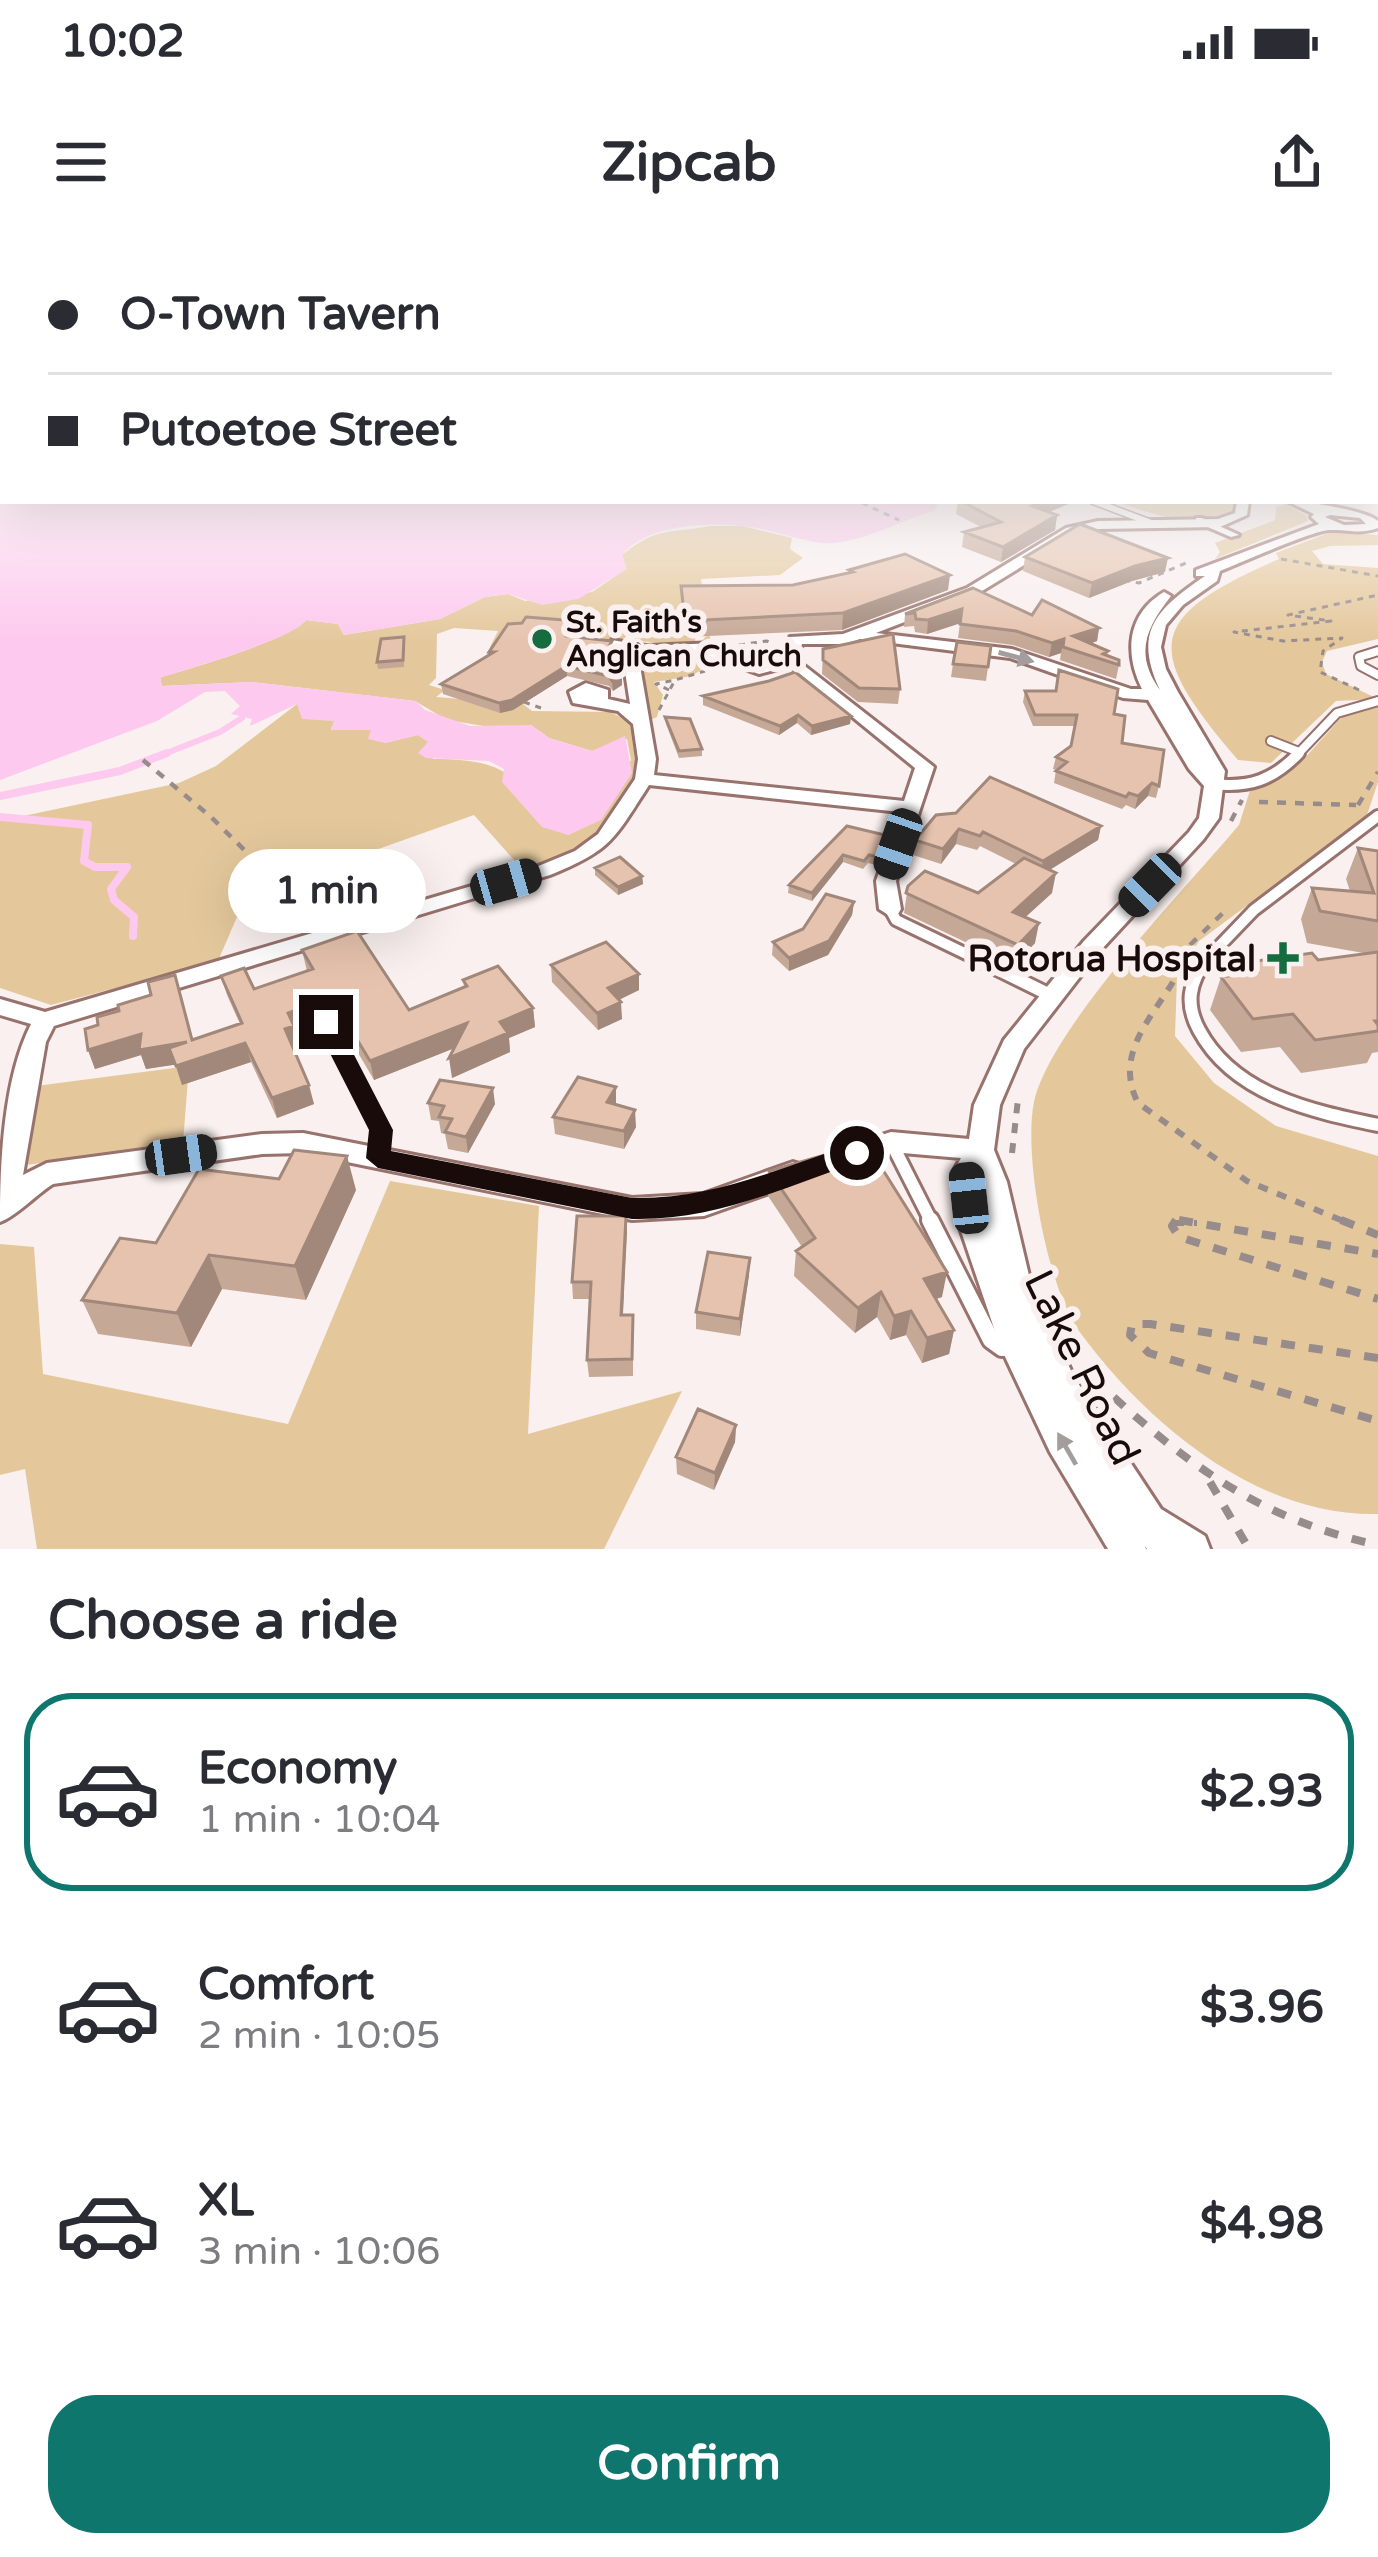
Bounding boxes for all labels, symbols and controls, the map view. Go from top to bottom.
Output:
text: 10:02 [60,15,185,69]
icon: menu [48,129,114,195]
icon: share [1264,129,1330,195]
text: Zipcab [601,130,777,195]
text: O-Town Tavern [120,288,441,342]
text: Putoetoe Street [120,404,457,458]
place label: St. Faith's Anglican Church [566,604,802,675]
marker: St. Faith's Anglican Church [529,626,555,652]
one-way arrow [998,648,1035,667]
car [869,804,927,884]
car [1112,847,1188,923]
callout: 1 min [227,848,425,932]
car [466,855,546,909]
text: 1 min [275,867,379,914]
place label: Rotorua Hospital [967,938,1256,981]
marker: Rotorua Hospital [1267,942,1299,974]
route end [299,995,353,1049]
route start [830,1126,884,1180]
car [143,1132,219,1178]
car [947,1160,991,1236]
street label: Lake Road [1013,1262,1151,1473]
one-way arrow [1058,1432,1079,1466]
text: Choose a ride [48,1588,398,1653]
icon: car [54,1738,162,1846]
text: Economy [198,1742,397,1796]
text: $2.93 [1200,1765,1324,1819]
text: 1 min · 10:04 [198,1796,440,1843]
icon: car [54,1954,162,2062]
text: Comfort [198,1958,374,2012]
text: $3.96 [1200,1981,1324,2035]
text: 2 min · 10:05 [198,2012,440,2059]
icon: car [54,2170,162,2278]
text: XL [198,2174,254,2228]
text: $4.98 [1200,2197,1324,2251]
text: 3 min · 10:06 [198,2228,440,2275]
button: Confirm [48,2395,1330,2533]

